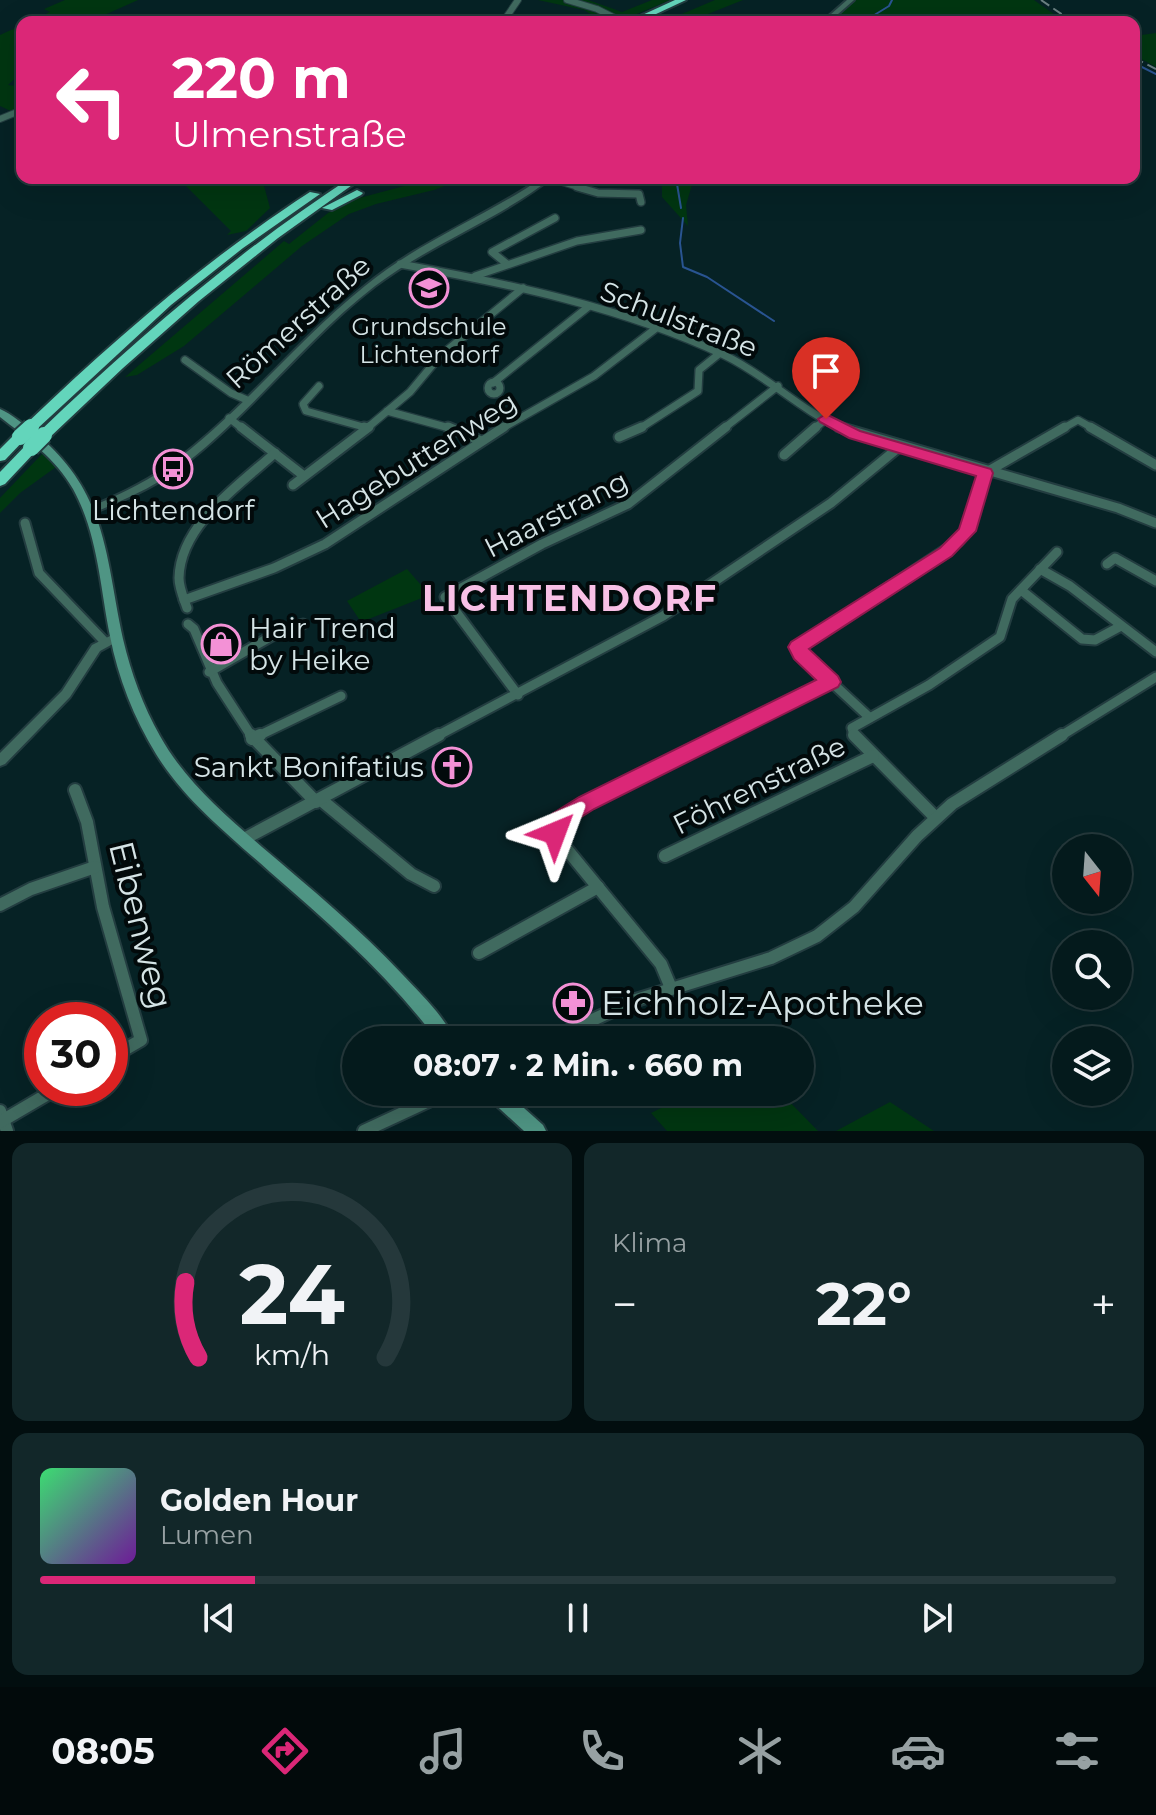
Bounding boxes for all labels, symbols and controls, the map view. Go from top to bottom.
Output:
text: 220 m [172,44,351,112]
icon: left [40,48,144,152]
text: Ulmenstraße [172,112,407,156]
street label: Römerstraße [219,248,377,396]
school or university icon: Grundschule Lichtendorf [408,267,450,309]
street label: Schulstraße [596,274,762,364]
place label: Grundschule Lichtendorf [351,312,507,369]
pin [792,337,860,419]
icon: arrive [804,349,848,393]
street label: Hagebuttenweg [309,384,523,536]
bus stop icon: Lichtendorf [152,448,194,490]
street label: Haarstrang [478,463,634,565]
place label: Lichtendorf [92,493,256,527]
district label: LICHTENDORF [422,576,718,620]
place label: Hair Trend by Heike [249,611,396,677]
shop icon: Hair Trend by Heike [200,623,242,665]
street label: Föhrenstraße [667,729,851,841]
church icon: Sankt Bonifatius [431,746,473,788]
place label: Sankt Bonifatius [194,750,424,784]
position arrow [513,791,597,875]
north arrow [1052,834,1132,914]
map controls [1052,834,1132,1106]
street label: Eibenweg [100,837,182,1013]
button: search [1052,930,1132,1010]
pharmacy icon: Eichholz-Apotheke [552,982,594,1024]
place label: Eichholz-Apotheke [601,982,924,1024]
speed limit sign: 30 [24,1002,128,1106]
button: layers [1052,1026,1132,1106]
text: 08:07 · 2 Min. · 660 m [413,1047,743,1084]
text: Klima [612,1227,687,1259]
text: 24 [239,1243,345,1345]
text: 22° [816,1267,912,1340]
text: − [612,1277,637,1331]
text: + [1091,1277,1116,1331]
text: km/h [254,1337,330,1372]
text: Golden Hour [160,1482,358,1519]
text: Lumen [160,1519,253,1551]
icon: previous [197,1596,241,1640]
icon: pause [556,1596,600,1640]
icon: next [915,1596,959,1640]
icon: directions [257,1723,313,1779]
icon: music [415,1723,471,1779]
icon: phone [574,1723,630,1779]
icon: climate [732,1723,788,1779]
icon: car [890,1723,946,1779]
icon: filters [1049,1723,1105,1779]
text: 08:05 [51,1729,155,1773]

